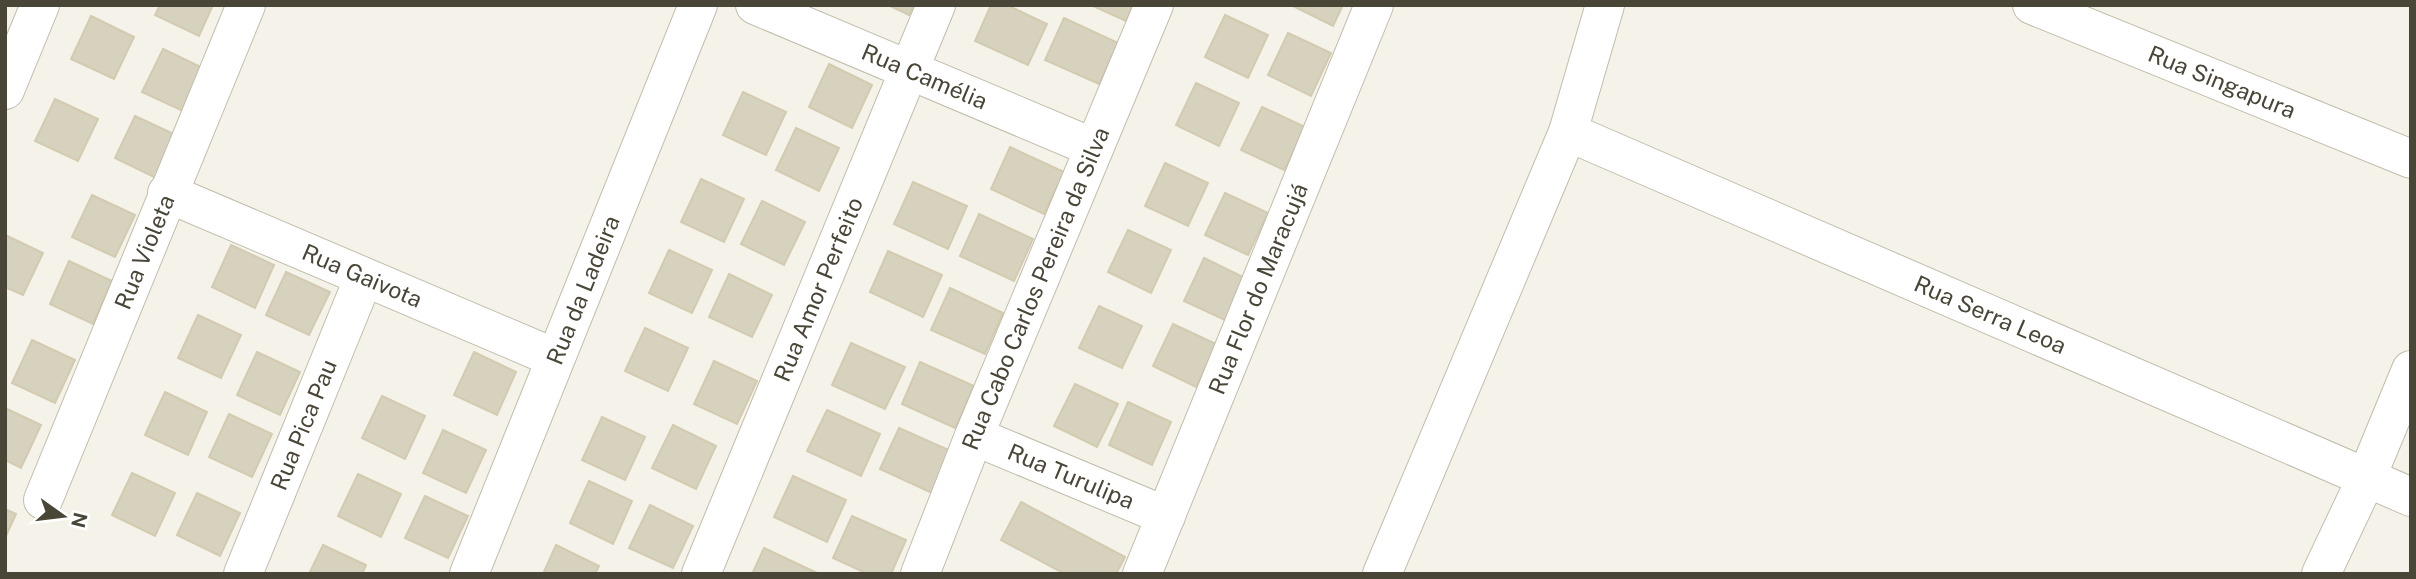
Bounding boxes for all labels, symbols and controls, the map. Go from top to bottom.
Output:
street label: Rua Camélia [858,38,992,114]
street label: Rua Singapura [2144,40,2300,124]
street label: Rua Cabo Carlos Pereira da Silva [956,123,1114,454]
street label: Rua Flor do Maracujá [1203,179,1313,398]
street label: Rua Violeta [109,191,180,313]
street label: Rua Amor Perfeito [768,193,868,385]
street label: Rua da Ladeira [541,211,625,368]
street label: Rua Gaivota [298,238,426,313]
street label: Rua Serra Leoa [1910,270,2070,359]
street label: Rua Pica Pau [265,355,342,494]
street label: Rua Turulipa [1004,438,1138,514]
north arrow [28,481,98,551]
text: N [67,510,92,530]

